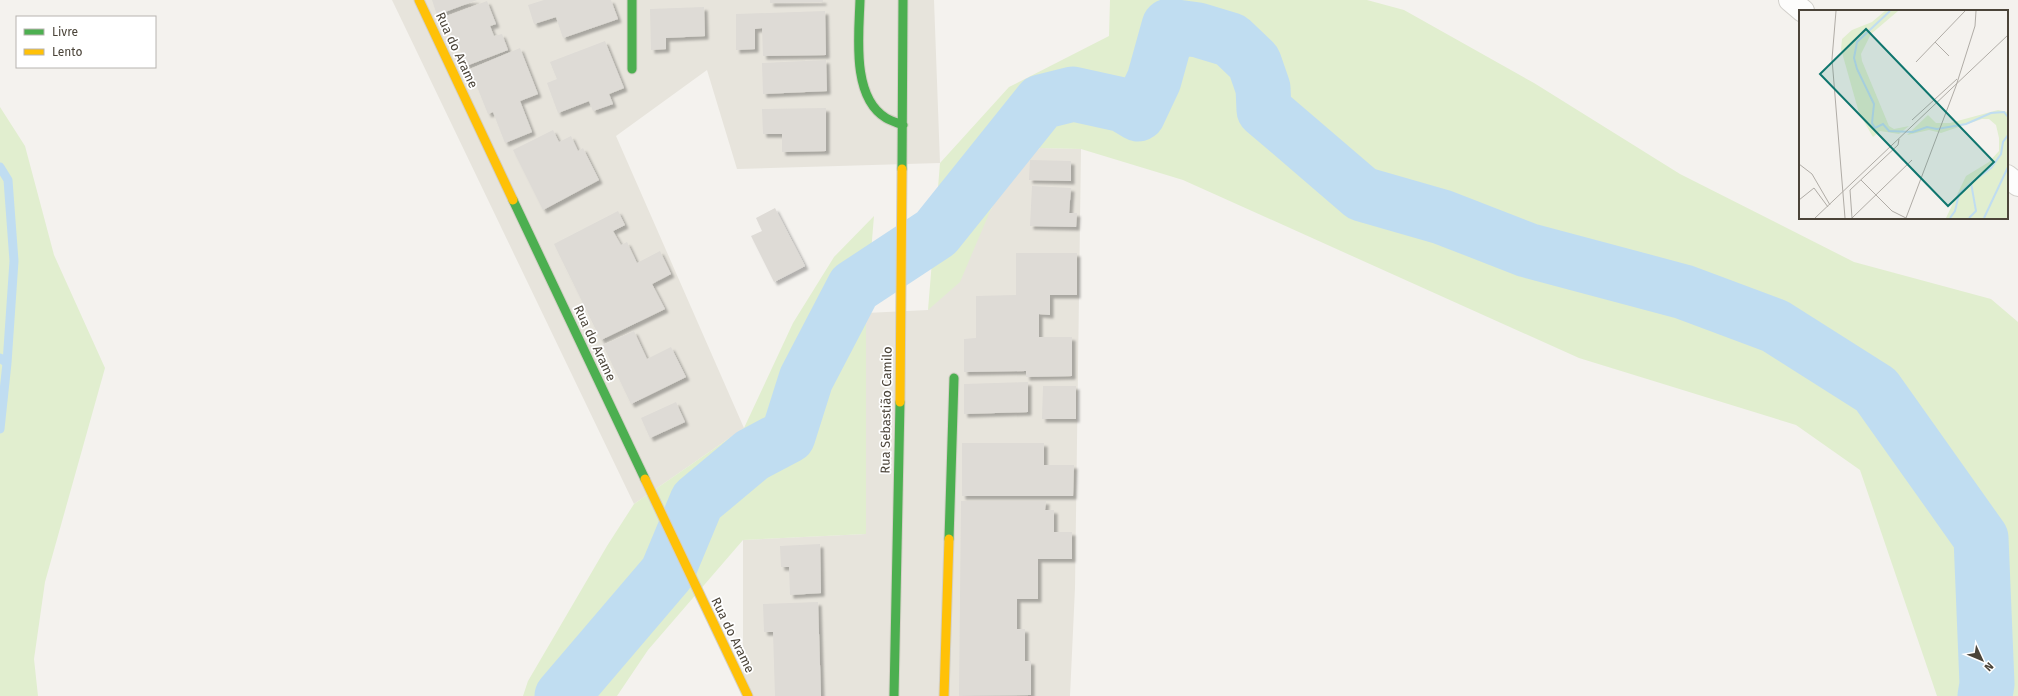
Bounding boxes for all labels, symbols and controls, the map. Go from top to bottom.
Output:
street label: Rua do Arame [433,10,481,90]
inset map [1799,10,2008,219]
legend [16,16,156,68]
text: Livre [52,25,78,39]
text: Lento [52,45,82,59]
street label: Rua do Arame [571,303,619,383]
street label: Rua Sebastião Camilo [877,346,895,474]
street label: Rua do Arame [708,595,758,675]
north arrow [1962,640,2002,680]
text: N [1982,659,1996,674]

